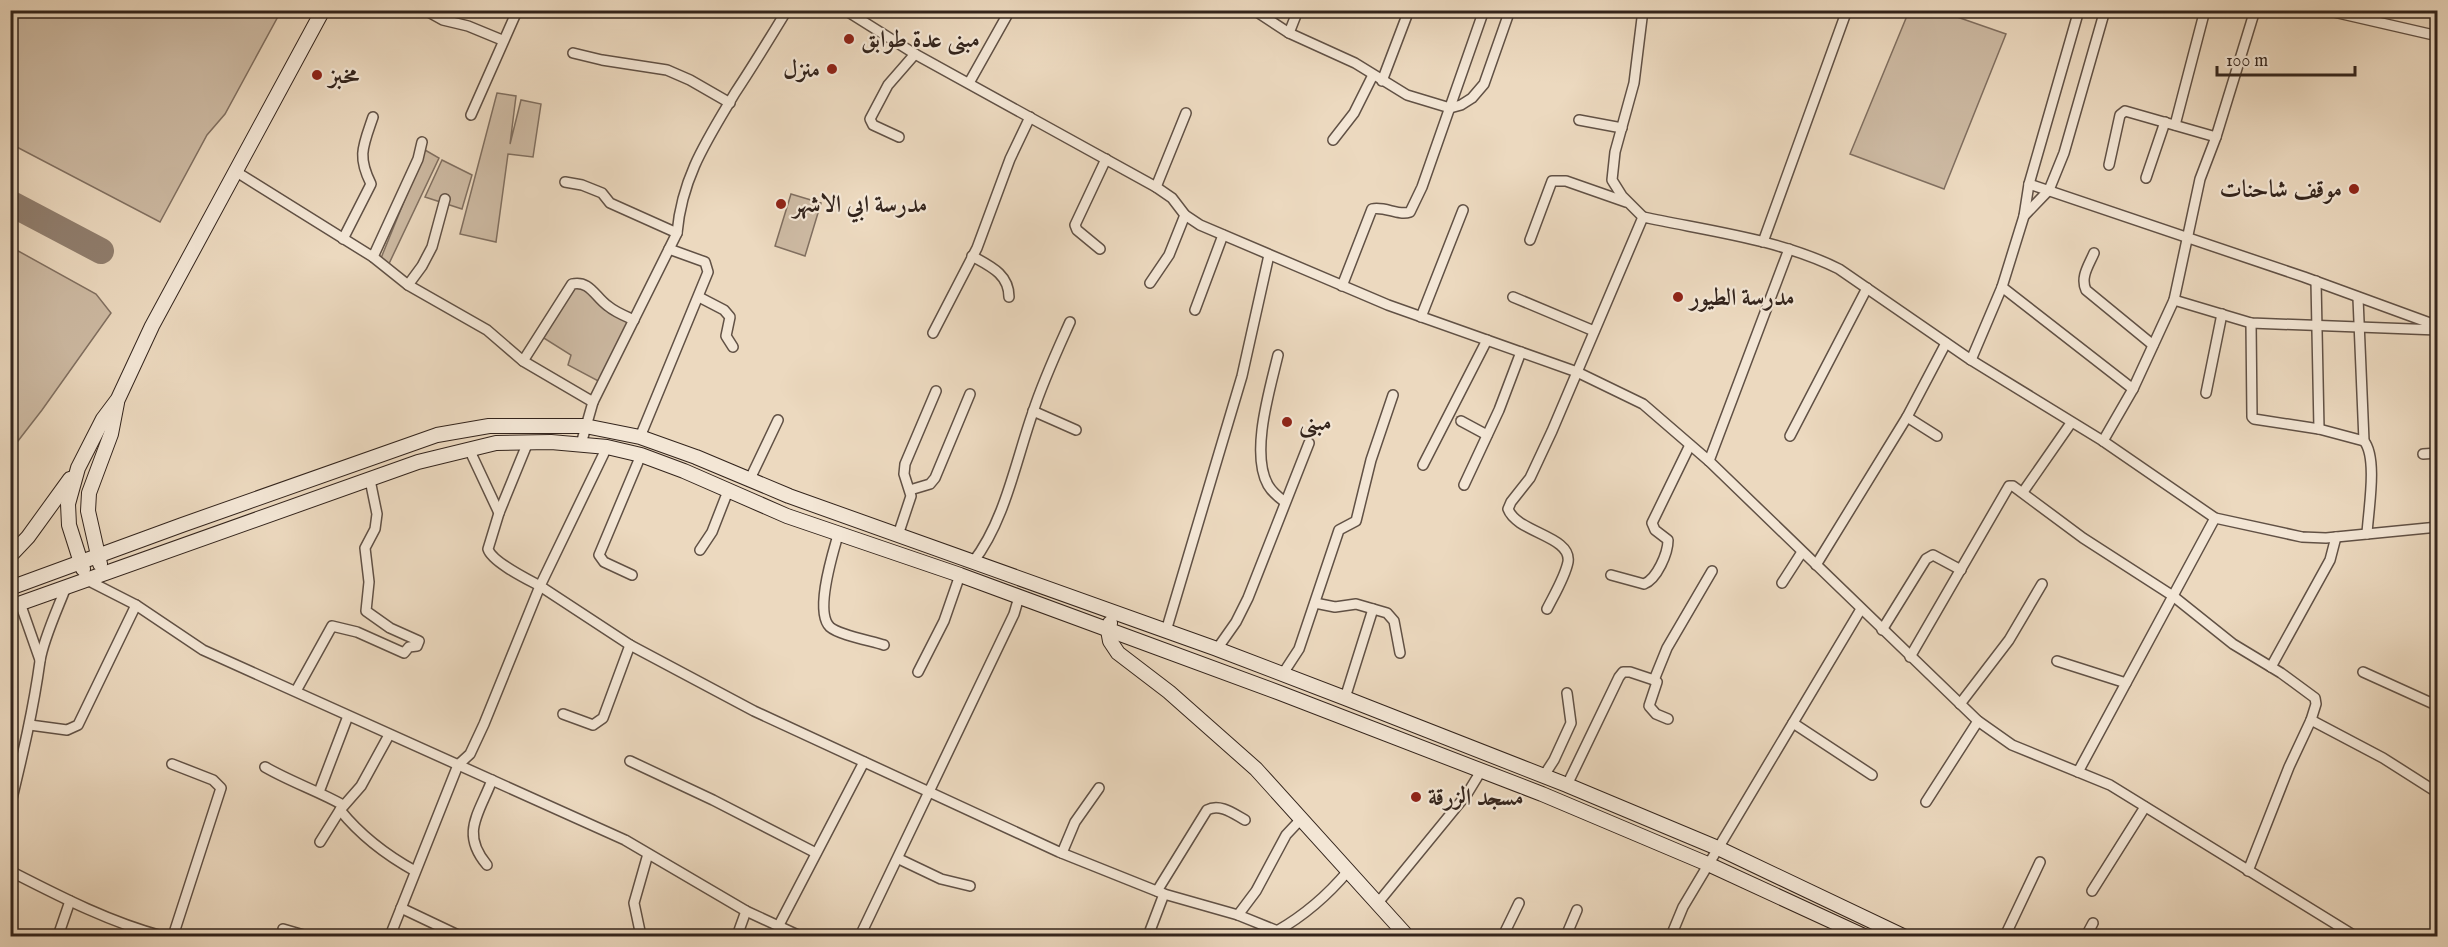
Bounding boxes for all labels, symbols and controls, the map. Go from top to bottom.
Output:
place label: مبنى عدة طوابق [861,25,980,56]
marker: مبنى عدة طوابق [842,32,856,46]
scale bar [2217,39,2355,77]
text: 100 m [2226,50,2268,73]
place label: منزل [783,55,820,86]
place label: مخبز [326,61,359,92]
marker: منزل [825,62,839,76]
marker: مخبز [310,68,324,82]
place label: موقف شاحنات [2220,175,2342,206]
marker: موقف شاحنات [2347,182,2361,196]
place label: مدرسة ابي الاشهر [790,190,927,223]
marker: مدرسة ابي الاشهر [774,197,788,211]
place label: مدرسة الطيور [1687,283,1795,314]
marker: مدرسة الطيور [1671,290,1685,304]
place label: مبنى [1299,408,1332,439]
marker: مبنى [1280,415,1294,429]
place label: مسجد الزرقة [1428,783,1523,814]
marker: مسجد الزرقة [1409,790,1423,804]

